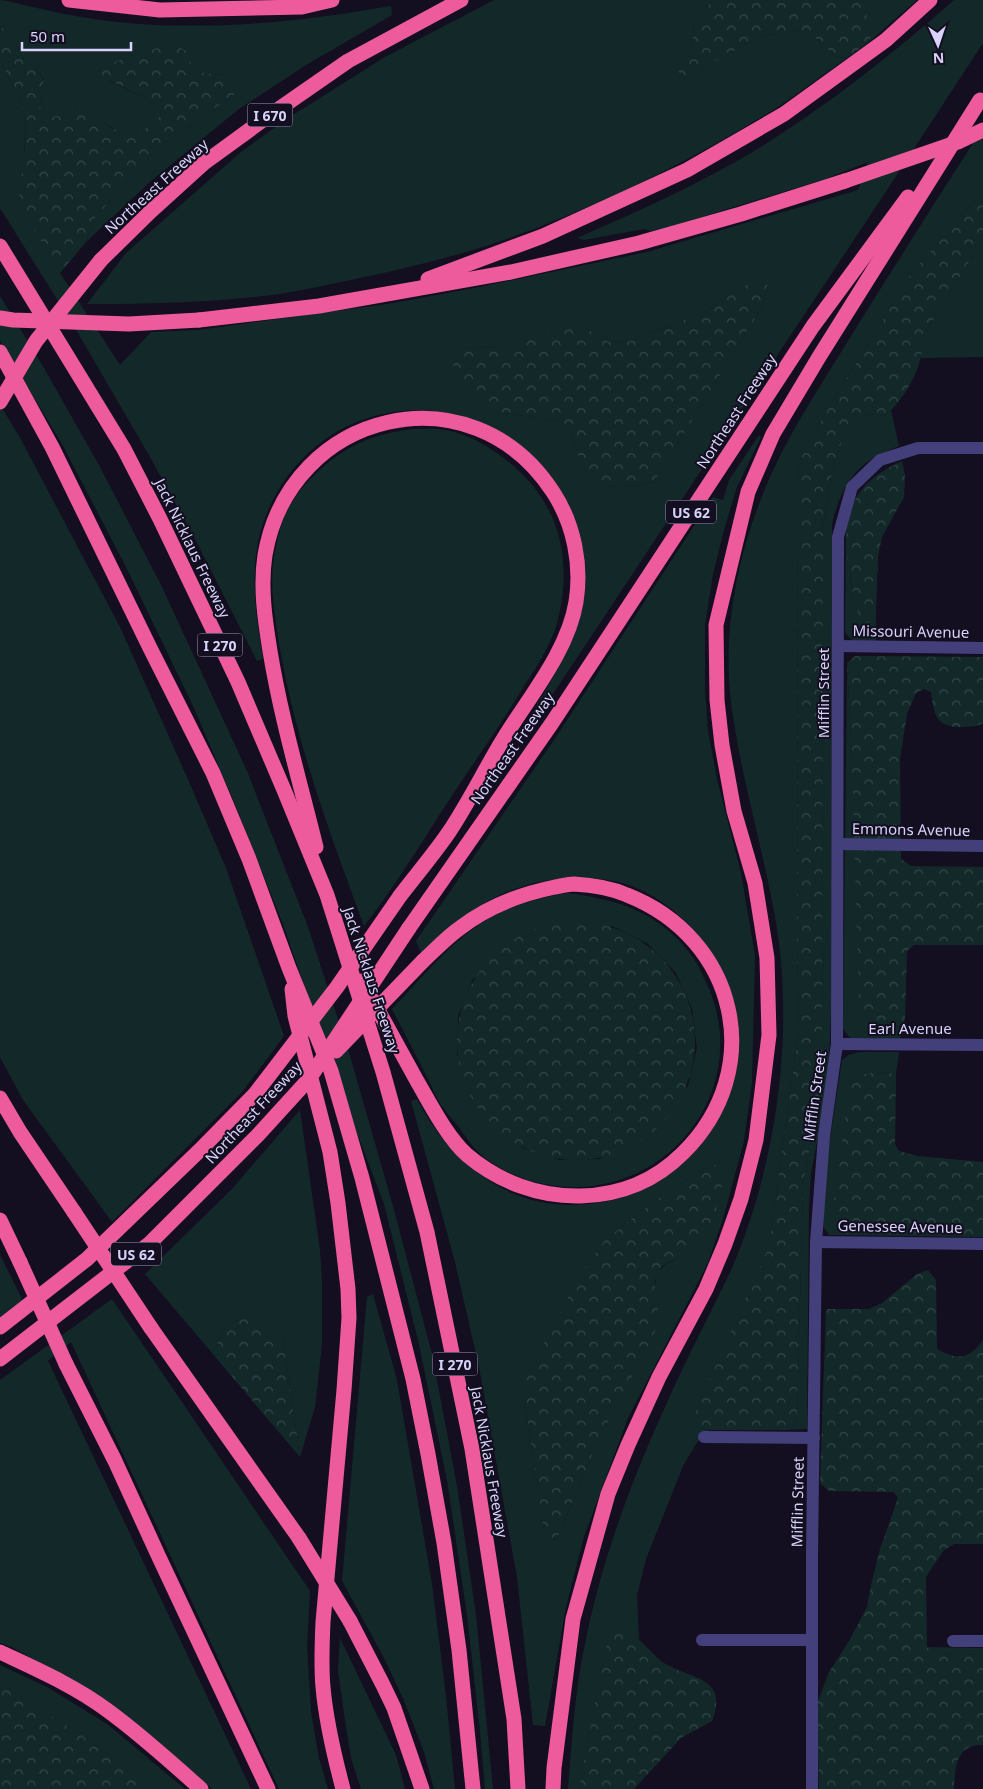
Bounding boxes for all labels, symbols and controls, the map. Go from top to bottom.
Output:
scale bar [22,20,131,52]
north arrow [913,20,963,70]
text: 50 m [30,26,65,46]
text: N [933,49,945,68]
road number: I 670 [248,104,292,126]
street label: Northeast Freeway [100,134,212,238]
street label: Northeast Freeway [691,350,781,472]
street label: Jack Nicklaus Freeway [150,473,236,621]
road number: US 62 [666,501,716,524]
street label: Missouri Avenue [852,620,970,642]
road number: I 270 [198,634,242,656]
street label: Mifflin Street [813,647,833,738]
street label: Northeast Freeway [466,688,559,808]
street label: Emmons Avenue [852,818,970,840]
street label: Jack Nicklaus Freeway [338,902,405,1056]
street label: Earl Avenue [868,1018,952,1038]
street label: Mifflin Street [798,1049,830,1142]
street label: Northeast Freeway [200,1056,306,1167]
street label: Genessee Avenue [837,1215,963,1237]
road number: US 62 [111,1242,161,1266]
road number: I 270 [432,1352,478,1376]
street label: Jack Nicklaus Freeway [467,1383,513,1539]
street label: Mifflin Street [786,1456,808,1547]

